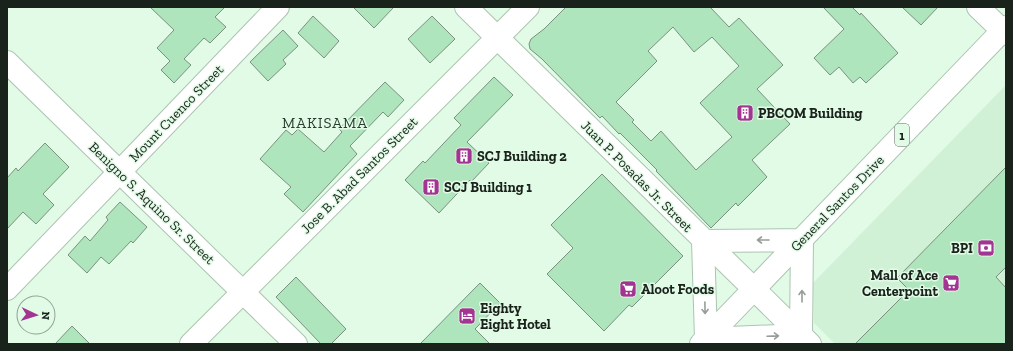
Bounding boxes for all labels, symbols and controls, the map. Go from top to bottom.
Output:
street label: Mount Cuenco Street [126,61,228,166]
building icon: PBCOM Building [735,103,755,123]
place label: PBCOM Building [758,105,863,122]
street label: Jose B. Abad Santos Street [297,113,422,237]
district label: MAKISAMA [282,114,368,132]
street label: Juan P. Posadas Jr. Street [577,117,697,236]
road number: 1 [895,124,909,146]
street label: Benigno S. Aquino Sr. Street [85,139,219,269]
building icon: SCJ Building 2 [454,146,474,166]
place label: SCJ Building 2 [477,148,567,165]
street label: General Santos Drive [787,151,888,255]
building icon: SCJ Building 1 [421,177,441,197]
place label: SCJ Building 1 [444,179,532,196]
one-way arrow [757,236,770,244]
bank icon: BPI [976,238,996,258]
place label: BPI [951,240,973,257]
place label: Mall of Ace Centerpoint [862,267,938,300]
supermarket icon: Mall of Ace Centerpoint [941,273,961,293]
supermarket icon: Aloot Foods [618,279,638,299]
place label: Aloot Foods [641,281,715,298]
one-way arrow [798,290,805,303]
north arrow [16,295,56,335]
place label: Eighty Eight Hotel [480,300,551,333]
one-way arrow [701,301,709,314]
hotel icon: Eighty Eight Hotel [457,306,477,326]
text: N [39,311,52,321]
one-way arrow [766,333,779,340]

